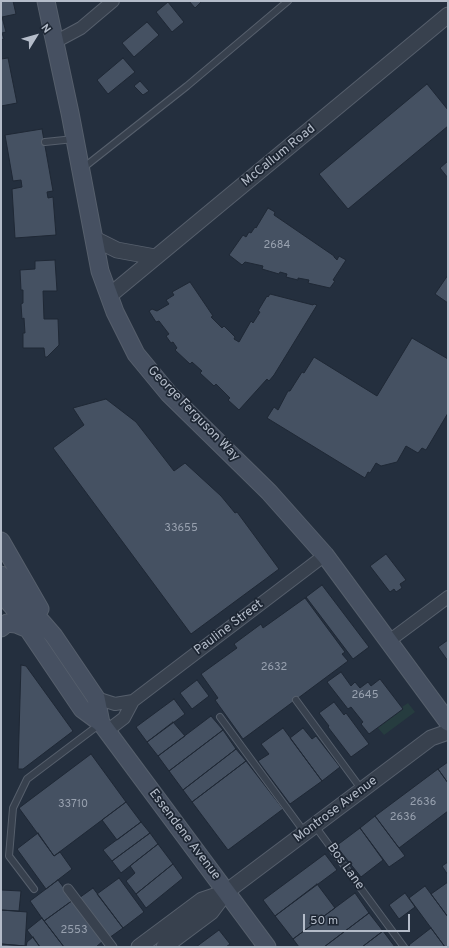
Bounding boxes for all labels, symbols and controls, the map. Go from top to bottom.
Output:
north arrow [16,16,56,56]
text: N [38,21,54,36]
street label: McCallum Road [239,122,319,190]
house number: 2684 [264,239,290,253]
street label: George Ferguson Way [144,363,242,465]
house number: 33655 [164,522,198,536]
street label: Pauline Street [192,597,266,659]
house number: 2632 [261,661,287,675]
house number: 2645 [352,689,378,703]
street label: Montrose Avenue [291,774,381,846]
street label: Essendene Avenue [145,786,223,884]
house number: 2636 [410,796,436,810]
house number: 33710 [58,798,88,812]
house number: 2636 [390,811,416,825]
street label: Bos Lane [323,841,367,893]
scale bar [305,906,412,932]
text: 50 m [310,913,338,929]
house number: 2553 [60,924,88,938]

